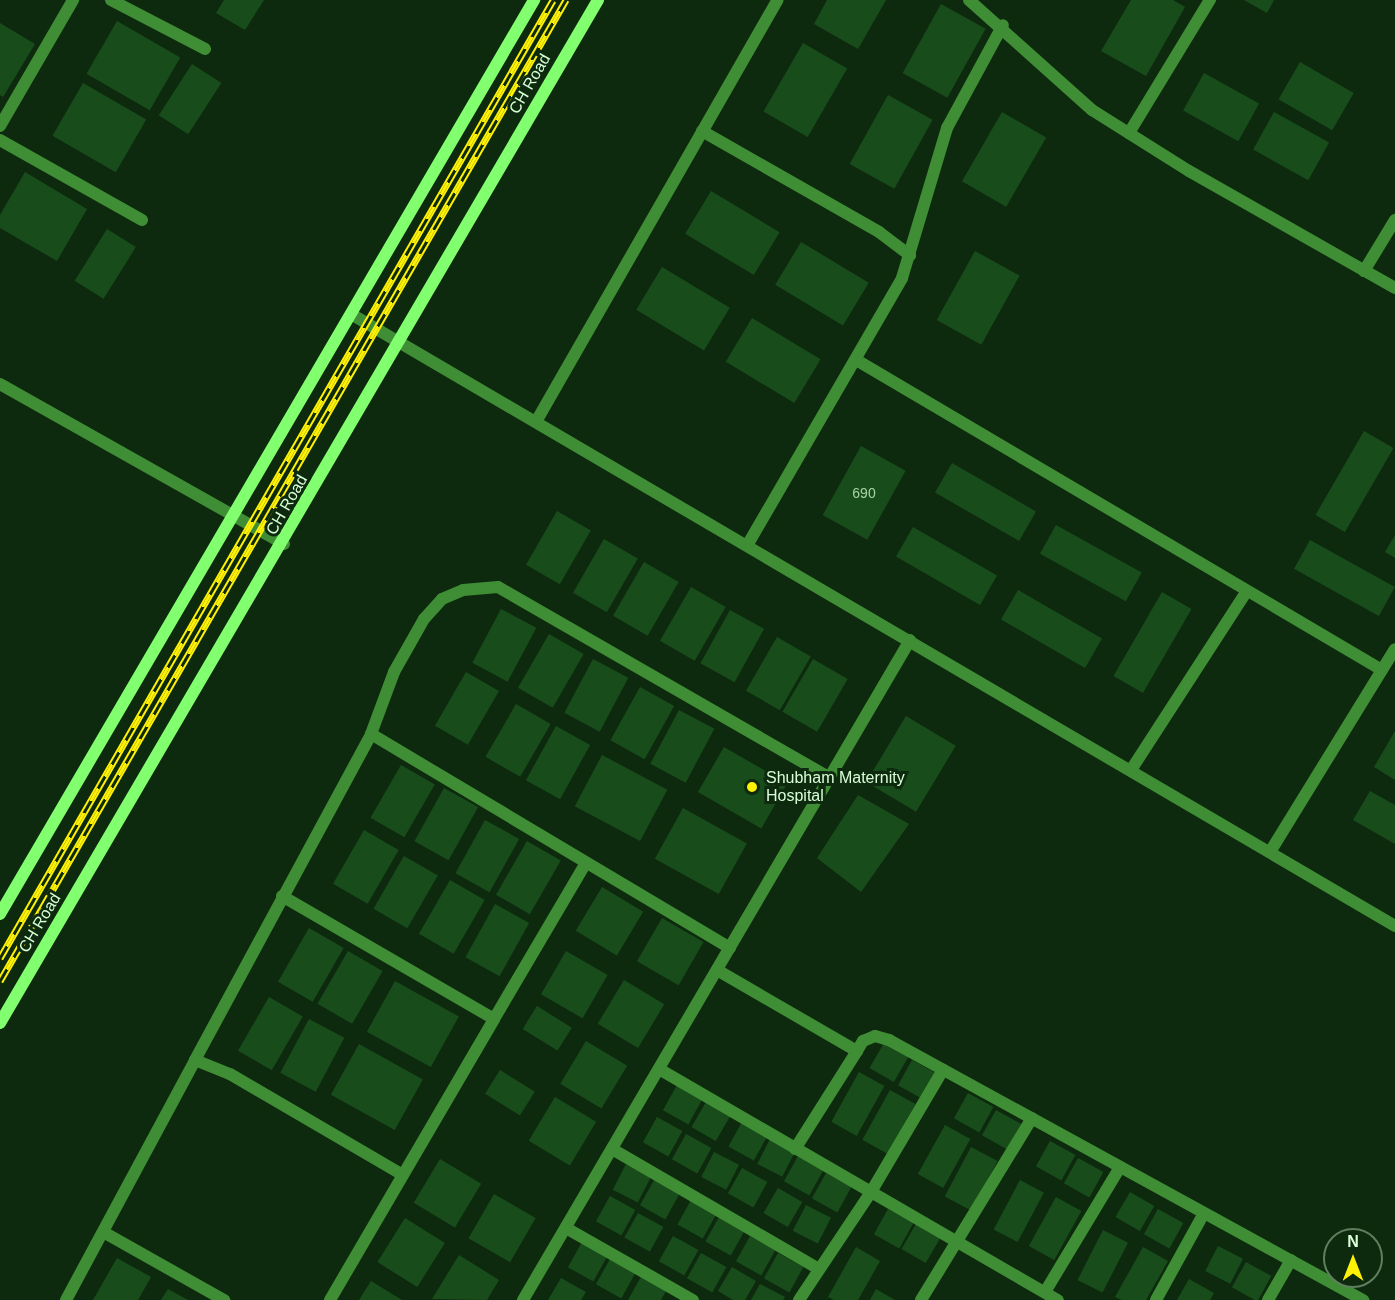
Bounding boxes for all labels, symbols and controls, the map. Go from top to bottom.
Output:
street label: CH Road [505,51,555,117]
street label: CH Road [262,472,312,538]
house number: 690 [852,485,876,501]
place label: Shubham Maternity Hospital [766,768,905,806]
marker: Shubham Maternity Hospital [743,778,761,796]
street label: CH Road [15,890,65,956]
north arrow [1323,1228,1383,1288]
text: N [1347,1233,1359,1250]

